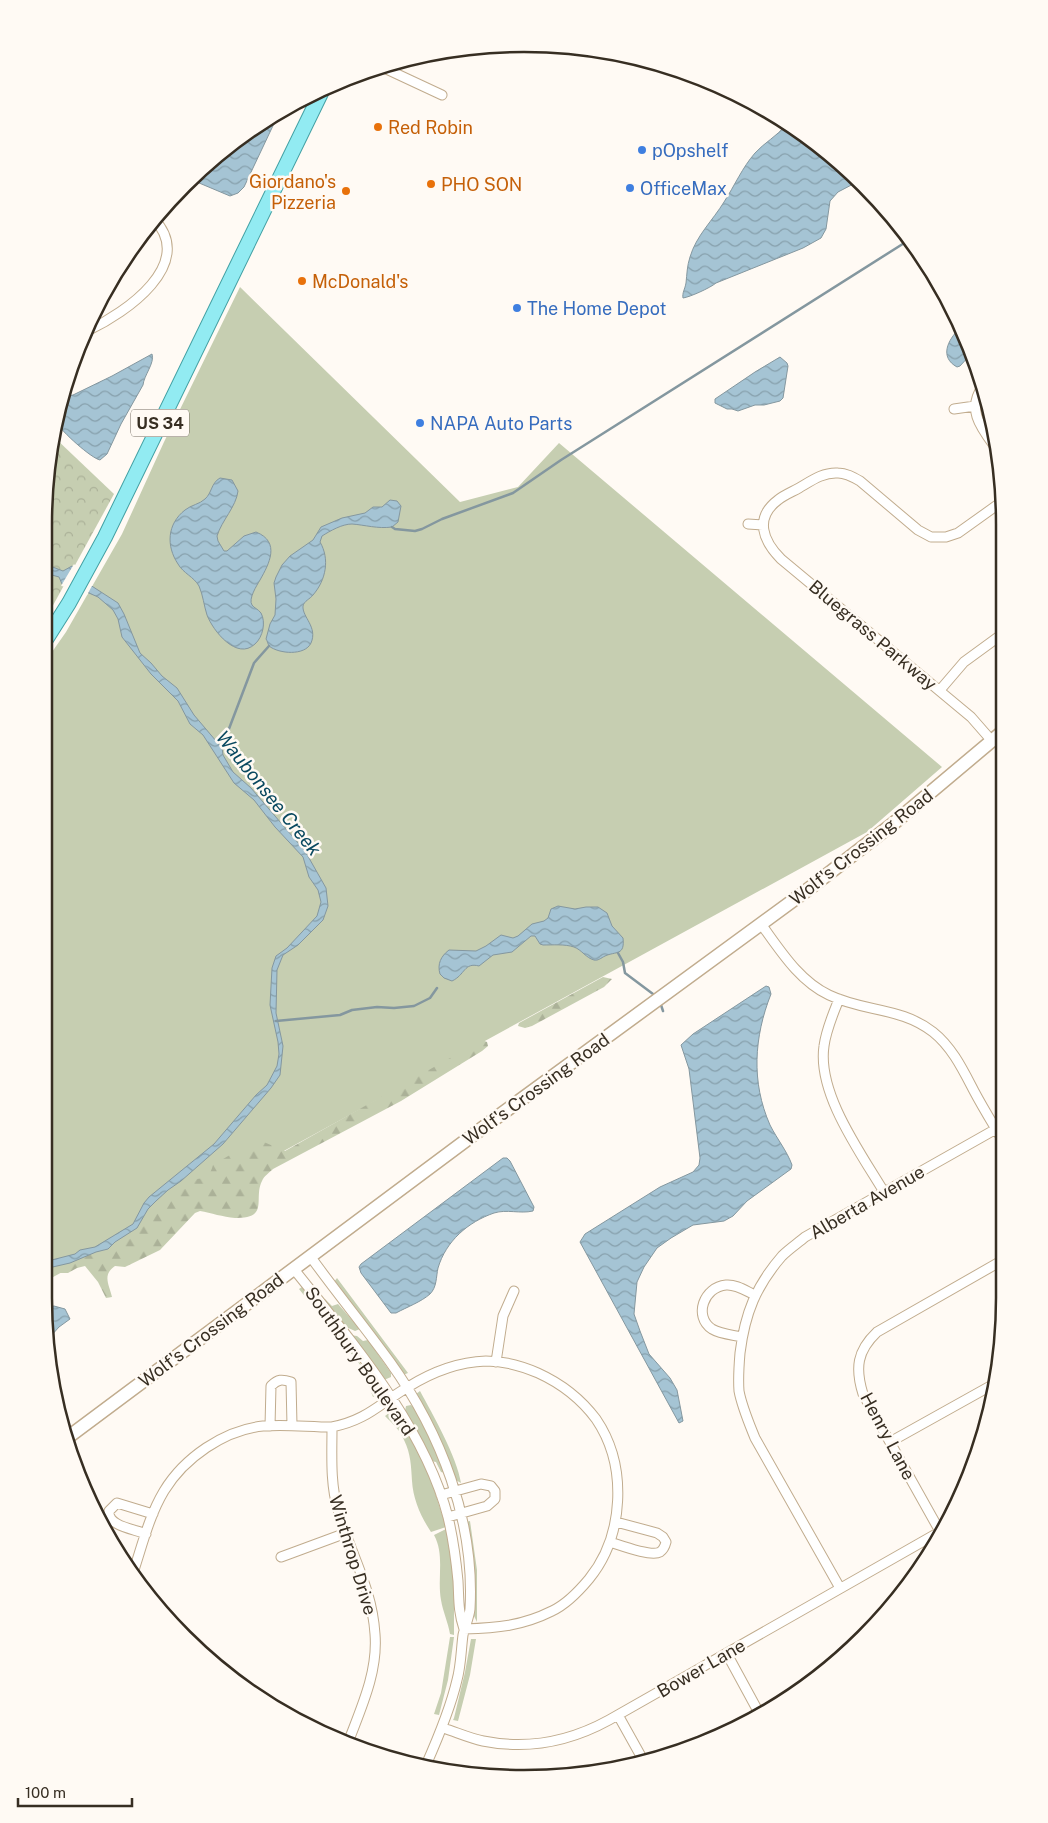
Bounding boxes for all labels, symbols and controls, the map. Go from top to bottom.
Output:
place label: Red Robin [388,117,473,138]
marker: Red Robin [372,121,384,133]
place label: pOpshelf [652,140,728,161]
marker: pOpshelf [636,144,648,156]
place label: Giordano's Pizzeria [249,171,336,213]
place label: PHO SON [441,174,522,195]
marker: PHO SON [425,178,437,190]
place label: OfficeMax [640,178,727,199]
marker: OfficeMax [624,182,636,194]
marker: Giordano's Pizzeria [340,185,352,197]
place label: McDonald's [312,271,408,292]
marker: McDonald's [296,275,308,287]
place label: The Home Depot [527,298,667,319]
marker: The Home Depot [511,302,523,314]
road number: US 34 [131,409,189,436]
place label: NAPA Auto Parts [430,413,572,434]
marker: NAPA Auto Parts [414,417,426,429]
street label: Bluegrass Parkway [805,576,941,695]
water label: Waubonsee Creek [212,726,326,860]
street label: Wolf's Crossing Road [785,785,937,909]
street label: Wolf's Crossing Road [459,1029,613,1149]
street label: Alberta Avenue [806,1161,928,1243]
street label: Wolf's Crossing Road [134,1269,288,1391]
street label: Southbury Boulevard [301,1283,419,1439]
street label: Henry Lane [856,1389,920,1483]
street label: Winthrop Drive [325,1493,381,1617]
street label: Bower Lane [653,1634,749,1702]
scale bar [18,1776,131,1808]
text: 100 m [25,1784,66,1801]

